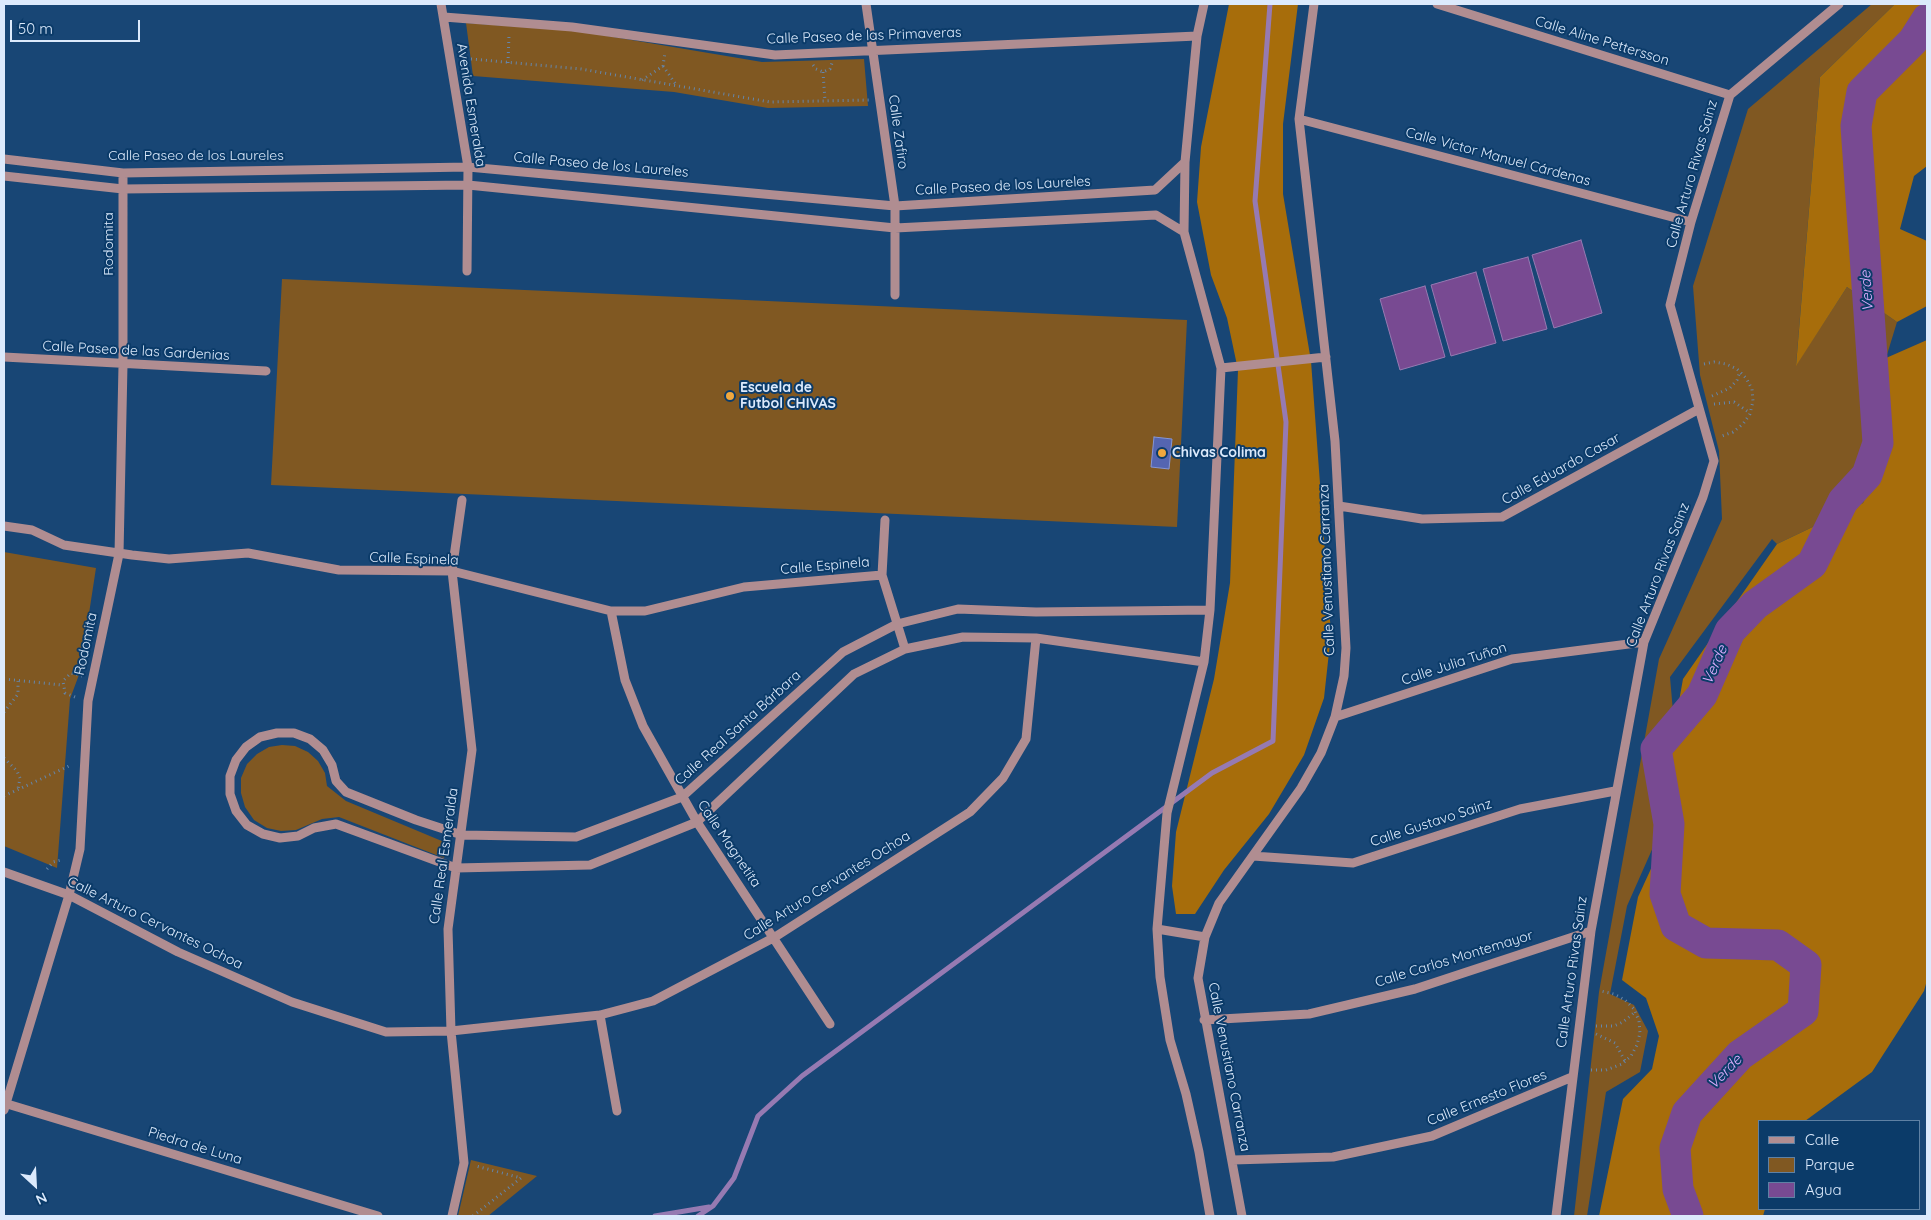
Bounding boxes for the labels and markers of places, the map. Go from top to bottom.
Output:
place label: Escuela de Futbol CHIVAS [740,380,836,412]
marker: Escuela de Futbol CHIVAS [724,390,736,402]
place label: Chivas Colima [1172,445,1266,461]
marker: Chivas Colima [1156,447,1168,459]

